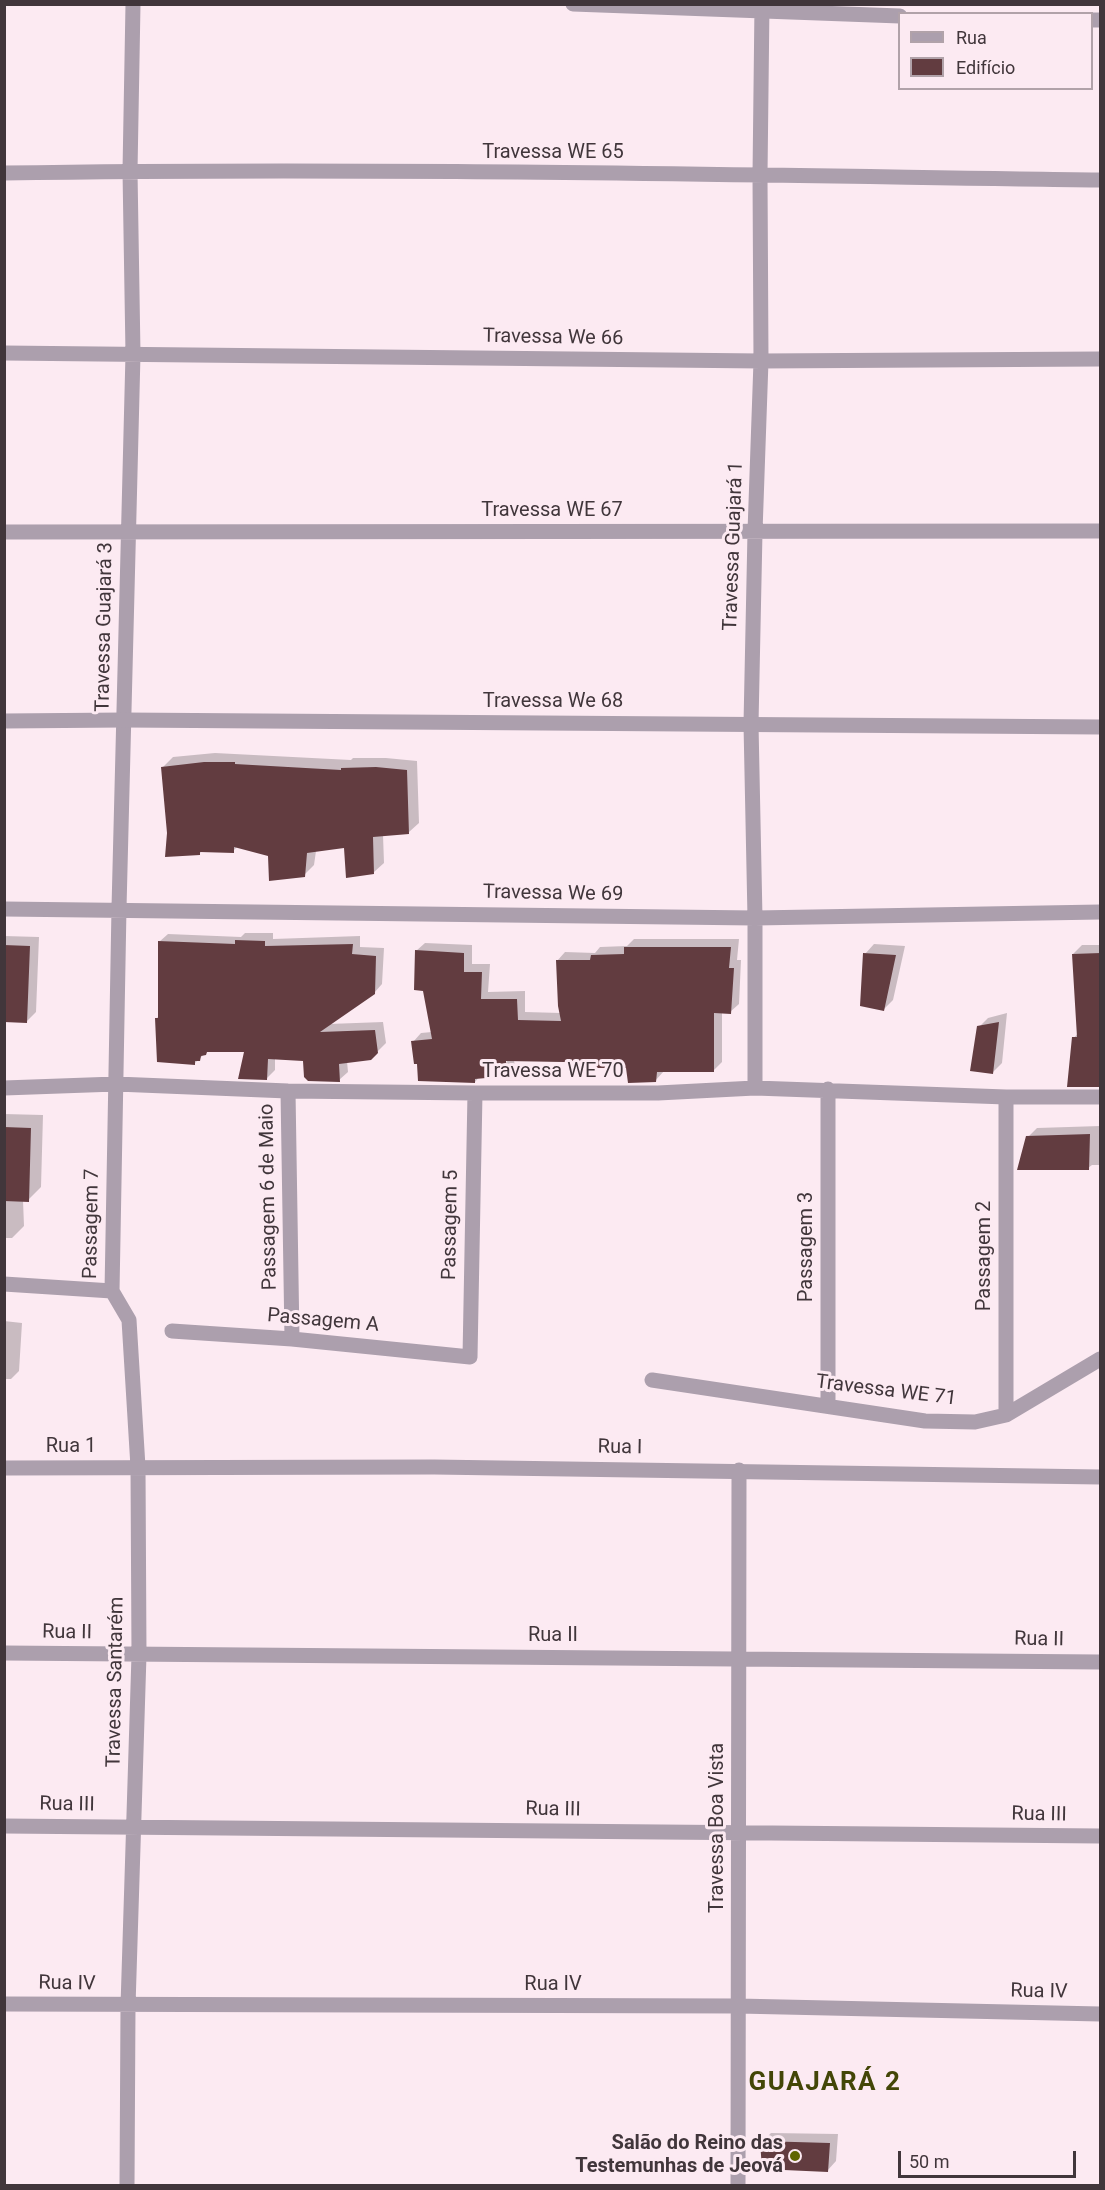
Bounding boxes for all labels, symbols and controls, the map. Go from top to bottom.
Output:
legend [898,12,1093,90]
text: Rua [956,27,987,48]
text: Edifício [956,57,1015,78]
street label: Travessa WE 65 [482,141,624,165]
street label: Travessa We 66 [483,325,623,351]
street label: Travessa Guajará 1 [719,461,749,631]
street label: Travessa WE 67 [481,499,623,523]
street label: Travessa Guajará 3 [92,542,118,712]
street label: Travessa We 68 [483,690,623,714]
street label: Travessa We 69 [483,881,623,907]
street label: Travessa WE 70 [482,1060,624,1084]
street label: Passagem 6 de Maio [255,1103,283,1291]
street label: Passagem 7 [79,1169,105,1279]
street label: Passagem 5 [438,1170,464,1280]
street label: Passagem 3 [795,1192,819,1302]
street label: Passagem 2 [973,1201,997,1311]
street label: Passagem A [266,1304,380,1338]
street label: Travessa WE 71 [814,1370,958,1412]
street label: Rua 1 [46,1435,96,1459]
street label: Rua I [597,1436,643,1460]
street label: Travessa Santarém [103,1596,129,1768]
street label: Rua II [42,1621,92,1645]
street label: Rua II [528,1624,578,1648]
street label: Rua II [1014,1628,1064,1652]
street label: Travessa Boa Vista [706,1743,730,1913]
street label: Rua III [39,1793,95,1817]
street label: Rua III [525,1798,581,1822]
street label: Rua III [1011,1803,1067,1827]
street label: Rua IV [38,1972,96,1996]
street label: Rua IV [524,1973,582,1997]
street label: Rua IV [1010,1980,1068,2004]
district label: GUAJARÁ 2 [749,2067,901,2099]
place label: Salão do Reino das Testemunhas de Jeová [575,2132,783,2179]
scale bar [901,2139,1080,2177]
marker: Salão do Reino das Testemunhas de Jeová [788,2149,802,2163]
text: 50 m [909,2151,949,2172]

